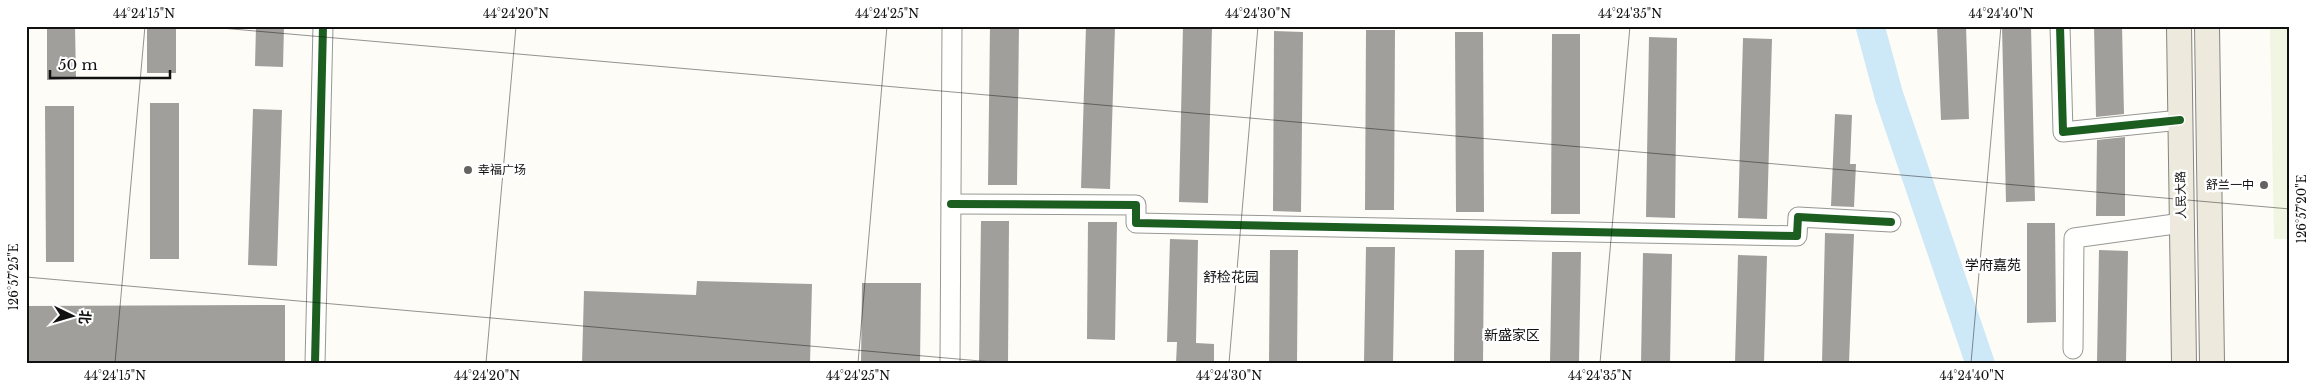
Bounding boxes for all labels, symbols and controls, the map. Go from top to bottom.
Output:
text: 44°24'15"N [113,6,175,21]
text: 44°24'20"N [483,6,549,21]
text: 44°24'25"N [855,6,919,21]
text: 44°24'30"N [1225,6,1291,21]
text: 44°24'35"N [1598,6,1662,21]
text: 44°24'40"N [1968,6,2034,21]
scale bar [50,48,170,80]
text: 50 m [58,55,98,74]
place label: 幸福广场 [478,162,526,177]
marker: 幸福广场 [462,164,474,176]
street label: 人民大路 [2173,171,2188,219]
text: 126°57'20"E [2294,174,2309,243]
place label: 舒兰一中 [2206,177,2254,192]
marker: 舒兰一中 [2258,179,2270,191]
text: 126°57'25"E [6,243,21,311]
district label: 学府嘉苑 [1965,256,2021,274]
district label: 舒检花园 [1203,268,1259,286]
north arrow [48,292,98,342]
text: 北 [75,309,95,325]
district label: 新盛家区 [1484,326,1540,344]
text: 44°24'15"N [84,368,146,383]
text: 44°24'20"N [454,368,520,383]
text: 44°24'25"N [826,368,890,383]
text: 44°24'30"N [1196,368,1262,383]
text: 44°24'35"N [1568,368,1632,383]
text: 44°24'40"N [1939,368,2005,383]

